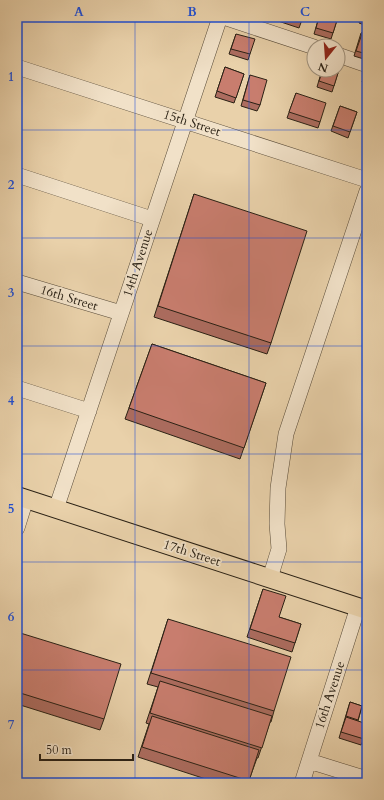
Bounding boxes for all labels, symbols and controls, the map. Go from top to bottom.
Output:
text: A [74,3,84,21]
text: B [187,3,197,21]
text: C [300,3,310,21]
north arrow [306,38,346,78]
text: N [316,58,330,76]
text: 1 [8,68,14,86]
street label: 15th Street [161,105,223,141]
text: 2 [8,176,15,194]
street label: 14th Avenue [119,227,157,299]
street label: 16th Street [38,281,100,315]
text: 3 [8,284,15,302]
text: 4 [8,392,15,410]
text: 5 [8,500,14,518]
street label: 17th Street [161,535,223,571]
text: 6 [8,608,15,626]
street label: 16th Avenue [311,659,349,731]
text: 7 [8,716,15,734]
scale bar [40,736,133,762]
text: 50 m [46,742,73,758]

